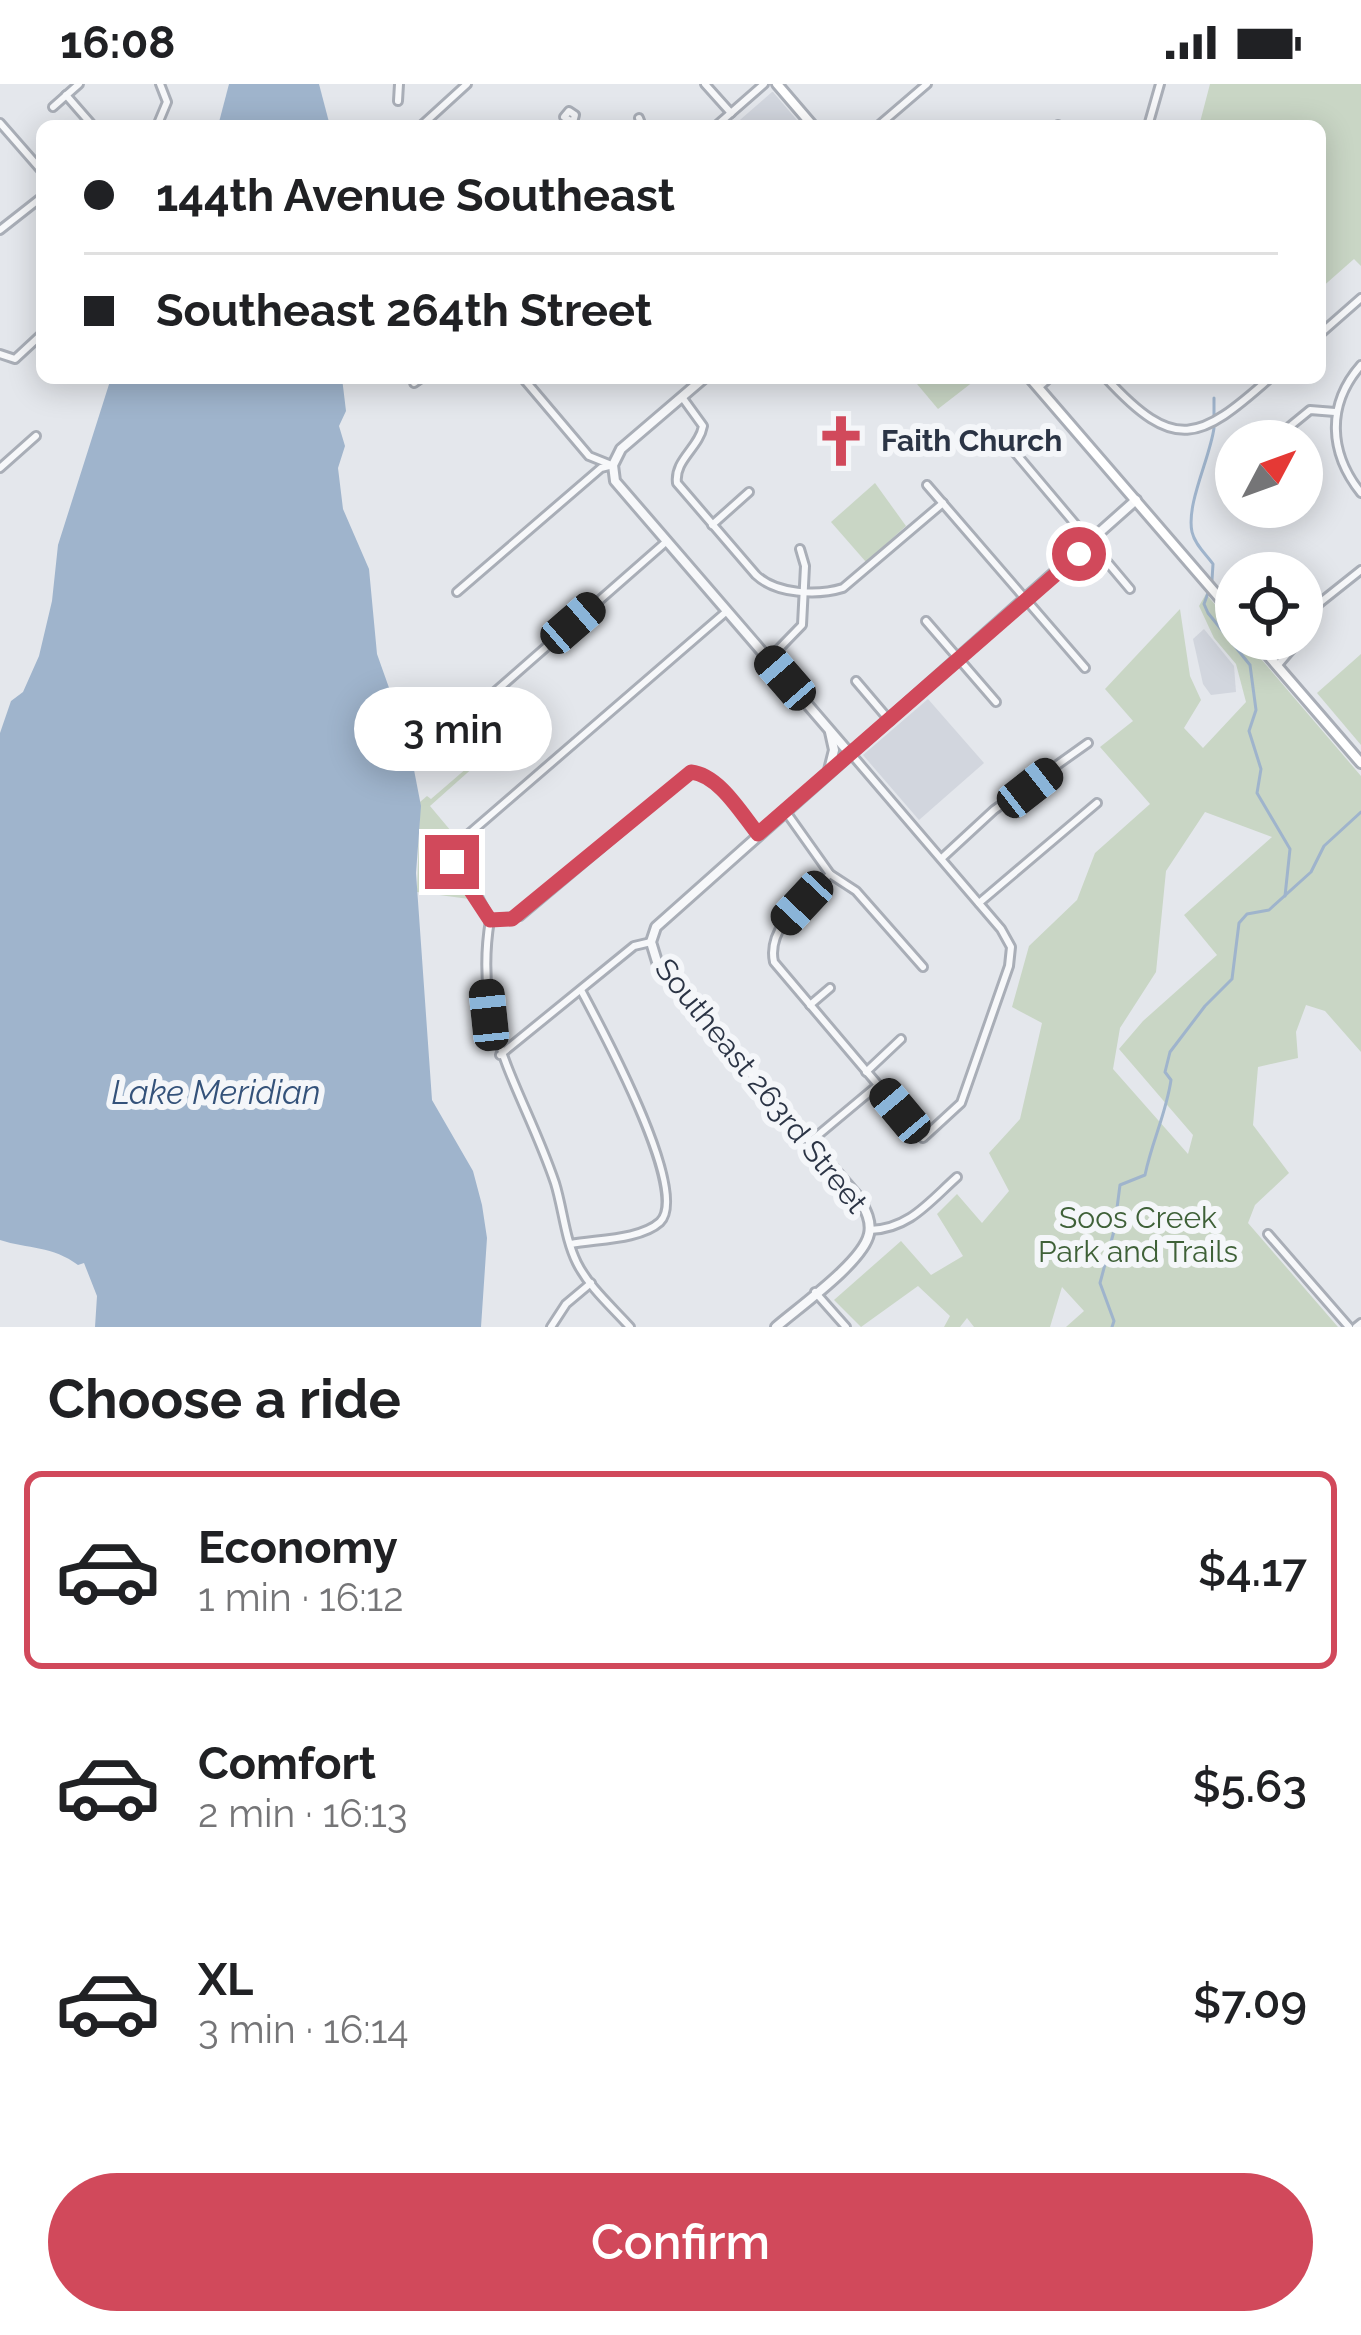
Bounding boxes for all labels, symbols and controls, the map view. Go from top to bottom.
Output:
text: 16:08 [60,16,175,69]
text: 144th Avenue Southeast [156,169,675,222]
text: Southeast 264th Street [156,284,652,337]
church icon: Faith Church [812,412,870,470]
north arrow [1215,420,1323,528]
map controls [1215,420,1323,660]
place label: Faith Church [881,423,1062,458]
route start [1052,527,1106,581]
button: locate [1215,552,1323,660]
car [534,586,612,660]
car [748,639,822,717]
callout: 3 min [353,688,551,772]
text: 3 min [403,706,503,752]
car [991,752,1069,824]
route end [425,835,479,889]
car [764,864,840,942]
street label: Southeast 263rd Street [648,952,875,1220]
car [467,977,511,1053]
car [863,1072,937,1150]
water label: Lake Meridian [111,1073,321,1112]
park label: Soos Creek Park and Trails [1038,1200,1238,1269]
text: Choose a ride [48,1367,401,1431]
icon: car [54,1516,162,1624]
text: Economy [198,1521,398,1574]
text: $4.17 [1198,1544,1307,1597]
text: 1 min · 16:12 [198,1574,404,1620]
icon: car [54,1732,162,1840]
text: Comfort [198,1737,376,1790]
text: $5.63 [1192,1760,1307,1813]
text: 2 min · 16:13 [198,1790,408,1836]
icon: car [54,1948,162,2056]
text: XL [198,1953,253,2006]
text: $7.09 [1193,1976,1307,2029]
text: 3 min · 16:14 [198,2006,409,2052]
button: Confirm [48,2173,1313,2311]

